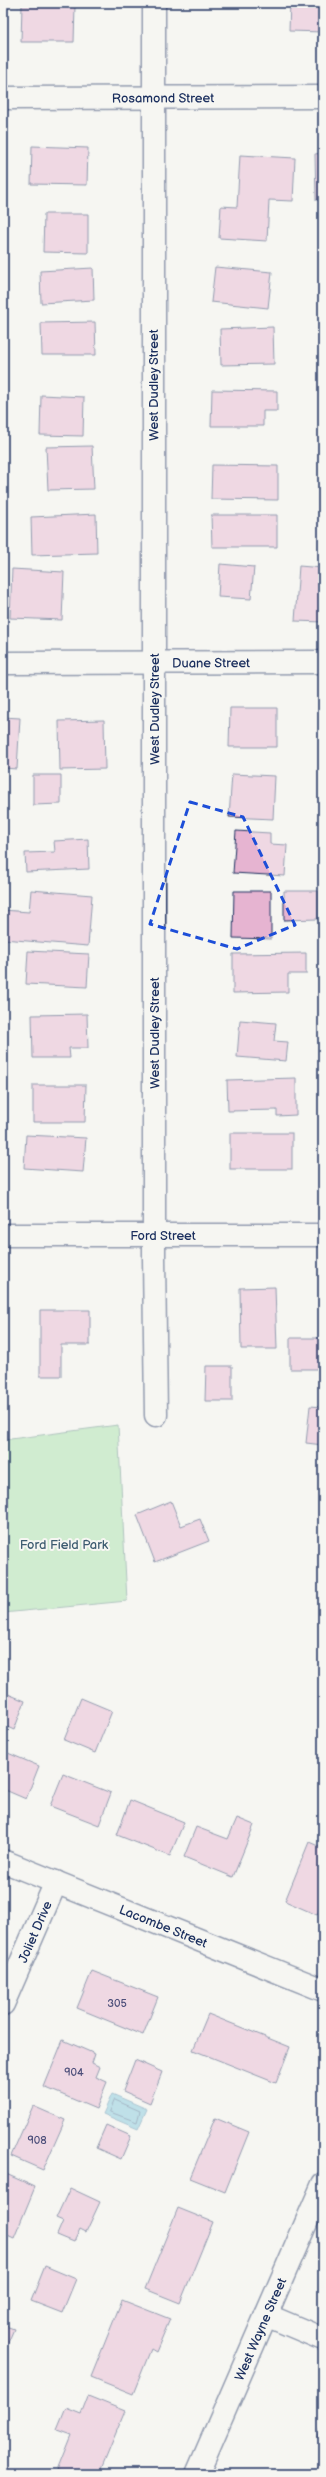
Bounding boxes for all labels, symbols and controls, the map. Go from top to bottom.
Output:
street label: Rosamond Street [112,90,214,107]
street label: West Dudley Street [146,329,162,441]
street label: West Dudley Street [147,653,163,765]
street label: Duane Street [172,655,250,671]
street label: West Dudley Street [147,977,163,1089]
street label: Ford Street [130,1228,196,1244]
park label: Ford Field Park [20,1537,109,1553]
street label: Joliet Drive [15,1898,56,1965]
street label: Lacombe Street [117,1902,210,1952]
house number: 305 [107,1997,127,2010]
house number: 904 [64,2066,84,2079]
house number: 908 [27,2134,47,2147]
street label: West Wayne Street [231,2276,290,2383]

